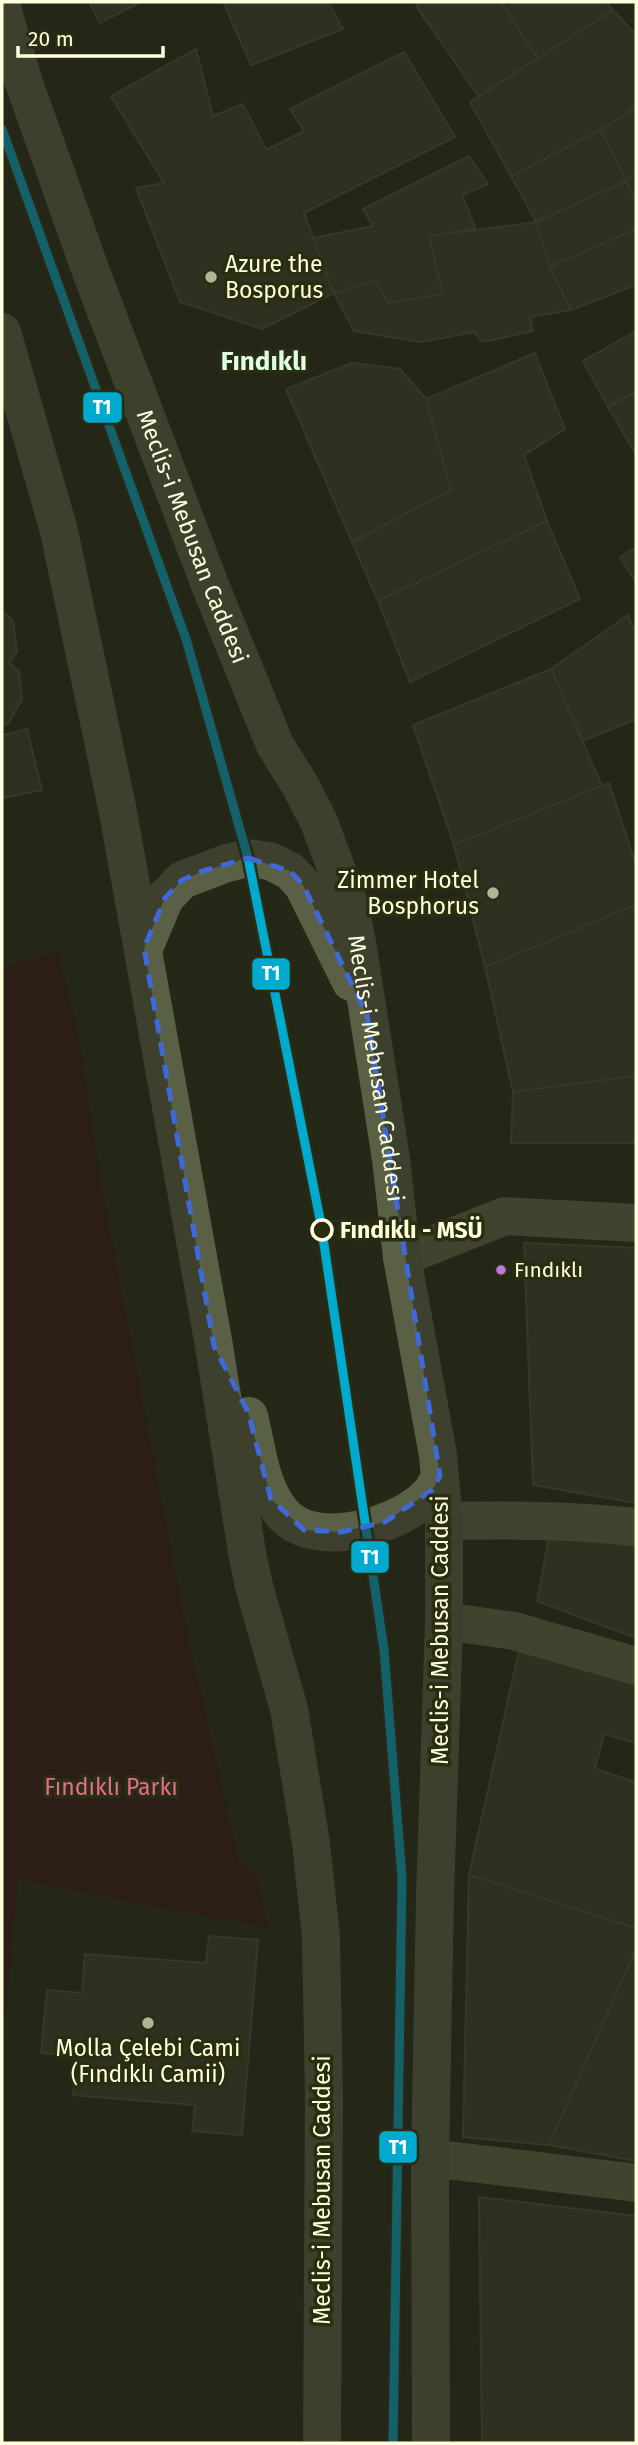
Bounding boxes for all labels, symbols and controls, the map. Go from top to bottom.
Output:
scale bar [18,14,163,58]
text: 20 m [28,26,74,52]
place label: Azure the Bosporus [225,250,323,304]
marker: Azure the Bosporus [203,269,219,285]
district label: Fındıklı [221,346,307,377]
line badge: T1 [82,391,123,424]
text: T1 [93,396,111,419]
street label: Meclis-i Mebusan Caddesi [131,406,254,667]
place label: Zimmer Hotel Bosphorus [337,866,479,920]
marker: Zimmer Hotel Bosphorus [485,885,501,901]
street label: Meclis-i Mebusan Caddesi [342,933,410,1203]
line badge: T1 [251,957,291,991]
text: T1 [262,962,280,985]
place label: Fındıklı - MSÜ [340,1216,483,1244]
marker: Fındıklı - MSÜ [311,1219,333,1241]
place label: Fındıklı [514,1257,583,1283]
marker: Fındıklı [494,1263,508,1277]
street label: Meclis-i Mebusan Caddesi [426,1495,454,1765]
line badge: T1 [350,1540,390,1574]
text: T1 [361,1546,379,1569]
park label: Fındıklı Parkı [44,1773,178,1801]
marker: Molla Çelebi Cami (Fındıklı Camii) [140,2015,156,2031]
place label: Molla Çelebi Cami (Fındıklı Camii) [55,2034,241,2088]
street label: Meclis-i Mebusan Caddesi [308,2055,336,2325]
line badge: T1 [378,2130,418,2164]
text: T1 [389,2136,407,2159]

